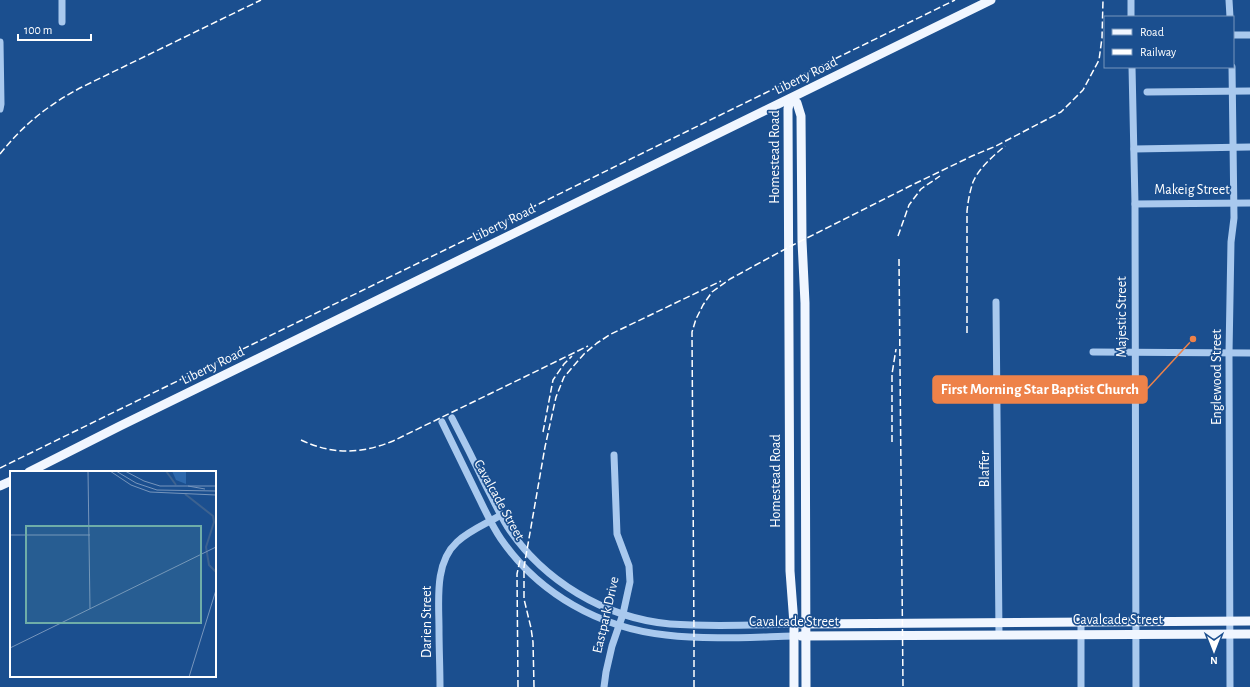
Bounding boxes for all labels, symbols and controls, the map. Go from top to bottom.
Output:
scale bar [18,16,91,42]
legend [1104,16,1234,68]
text: 100 m [24,24,52,36]
text: Road [1140,26,1164,38]
text: Railway [1140,46,1176,59]
street label: Liberty Road [772,55,840,97]
street label: Homestead Road [768,110,782,204]
street label: Makeig Street [1154,183,1230,197]
street label: Liberty Road [470,202,538,244]
street label: Majestic Street [1115,276,1129,358]
street label: Englewood Street [1210,328,1224,425]
street label: Liberty Road [179,345,247,387]
callout: First Morning Star Baptist Church [933,376,1147,403]
text: First Morning Star Baptist Church [941,382,1139,397]
street label: Homestead Road [769,434,783,528]
street label: Blaffer [978,450,992,487]
street label: Cavalcade Street [471,457,527,543]
inset map [10,471,216,677]
street label: Eastpark Drive [590,575,622,655]
street label: Darien Street [420,585,434,658]
street label: Cavalcade Street [1073,613,1163,627]
street label: Cavalcade Street [749,615,839,629]
north arrow [1194,631,1234,671]
text: N [1210,655,1218,666]

